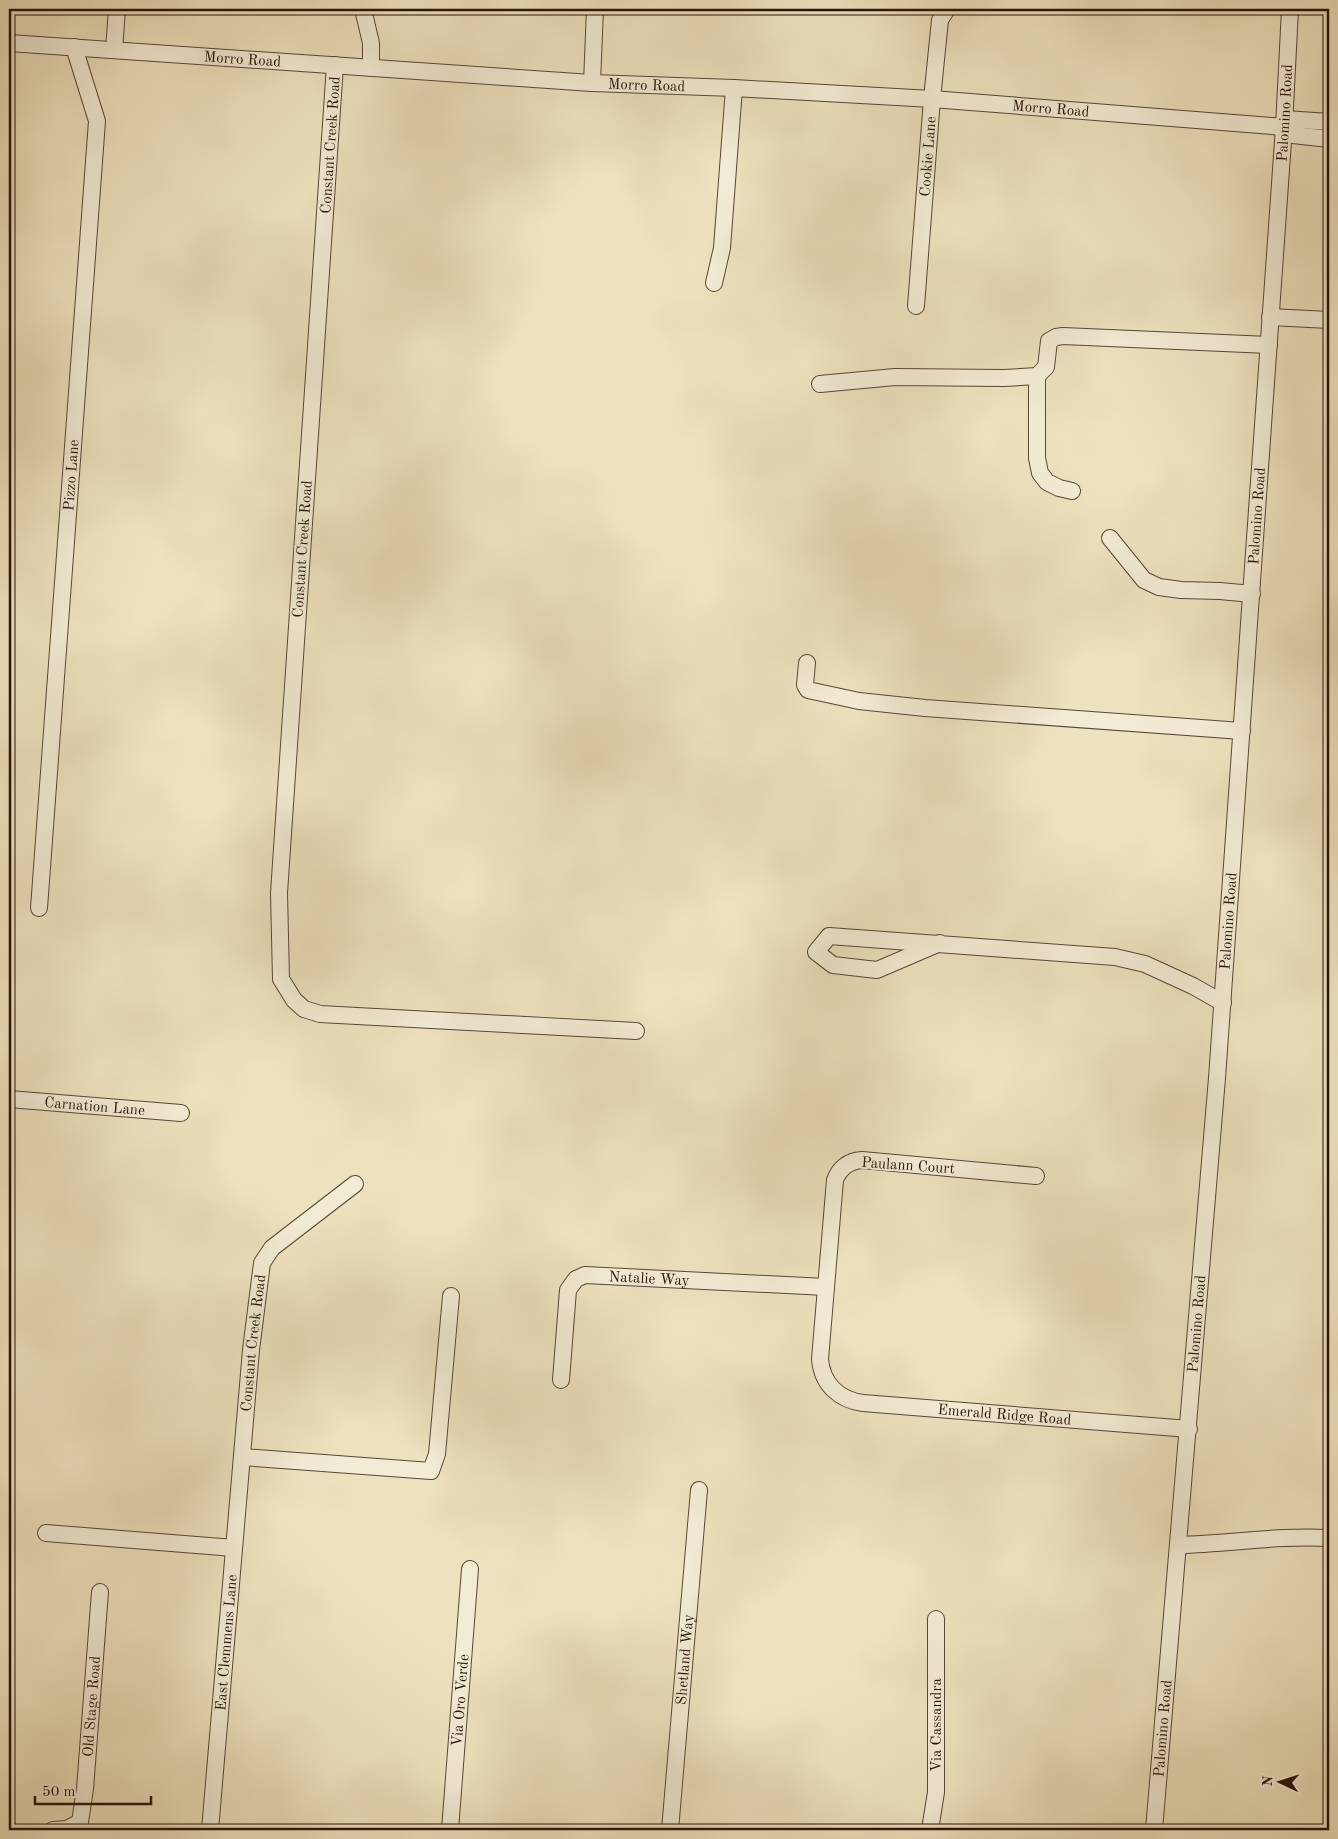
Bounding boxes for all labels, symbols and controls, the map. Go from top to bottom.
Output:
street label: Morro Road [203,50,282,71]
street label: Palomino Road [1276,64,1296,162]
street label: Constant Creek Road [319,76,344,214]
street label: Morro Road [608,78,686,95]
street label: Morro Road [1012,99,1090,121]
street label: Cookie Lane [918,116,940,197]
street label: Pizzo Lane [62,439,83,512]
street label: Palomino Road [1247,467,1269,565]
street label: Constant Creek Road [291,480,316,618]
street label: Palomino Road [1219,872,1240,970]
street label: Carnation Lane [44,1096,146,1119]
street label: Paulann Court [861,1156,955,1177]
street label: Natalie Way [608,1270,690,1289]
street label: Constant Creek Road [240,1273,270,1412]
street label: Palomino Road [1186,1274,1209,1373]
street label: Emerald Ridge Road [937,1403,1072,1429]
street label: East Clemmens Lane [214,1574,241,1712]
street label: Shetland Way [675,1614,697,1706]
street label: Via Oro Verde [450,1654,472,1747]
street label: Old Stage Road [81,1655,104,1758]
street label: Via Cassandra [930,1677,945,1772]
street label: Palomino Road [1152,1679,1176,1778]
north arrow [1256,1756,1306,1806]
scale bar [35,1774,151,1806]
text: N [1261,1775,1275,1787]
text: 50 m [42,1785,76,1800]

